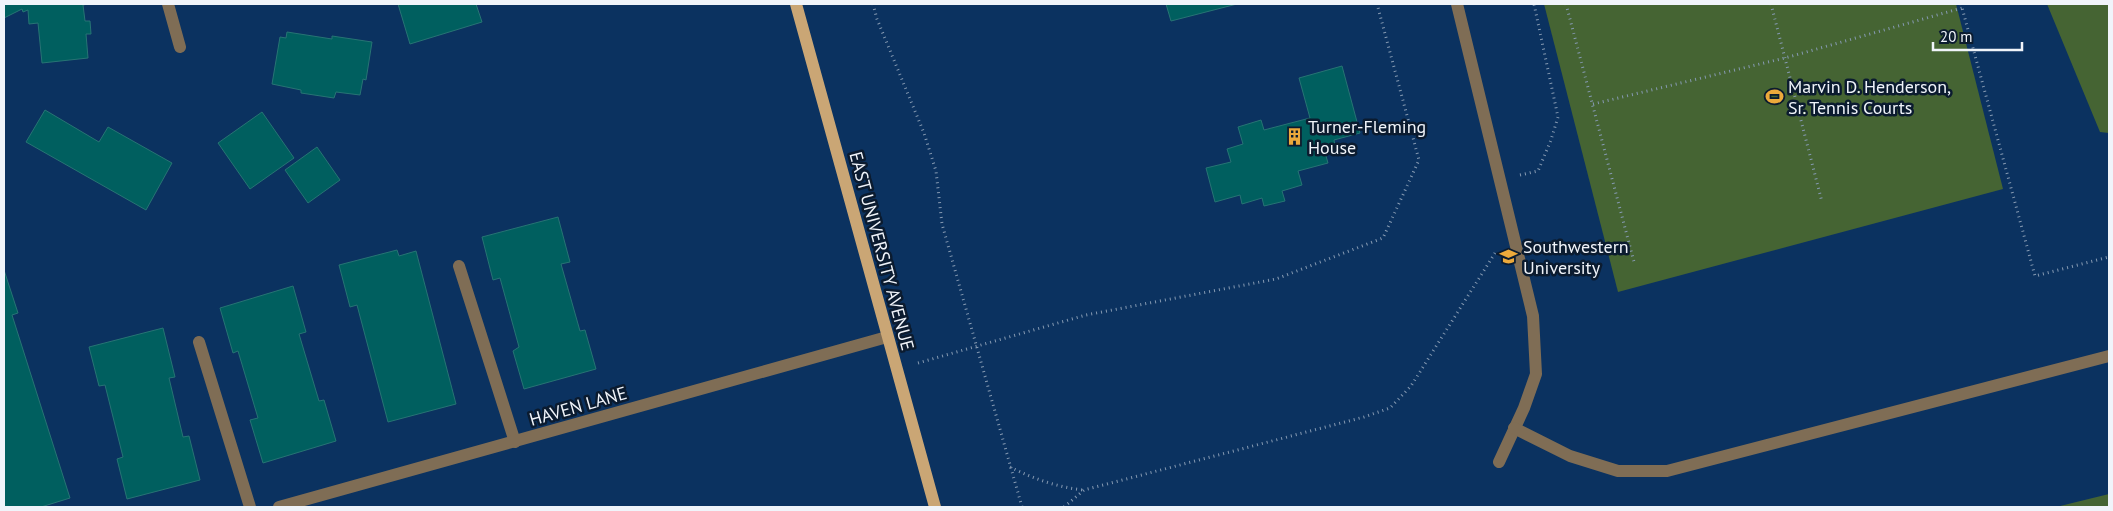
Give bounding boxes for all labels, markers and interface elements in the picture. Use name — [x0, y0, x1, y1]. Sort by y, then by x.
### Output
scale bar — [1933, 20, 2022, 52]
text: 20 m — [1940, 27, 1973, 46]
place label: Marvin D. Henderson, Sr. Tennis Courts — [1788, 75, 1951, 119]
sports icon: Marvin D. Henderson, Sr. Tennis Courts — [1764, 86, 1784, 106]
place label: Turner-Fleming House — [1308, 115, 1426, 159]
building icon: Turner-Fleming House — [1284, 126, 1304, 146]
street label: EAST UNIVERSITY AVENUE — [844, 149, 920, 353]
place label: Southwestern University — [1523, 235, 1629, 279]
school or university icon: Southwestern University — [1499, 246, 1519, 266]
street label: HAVEN LANE — [527, 381, 629, 431]

